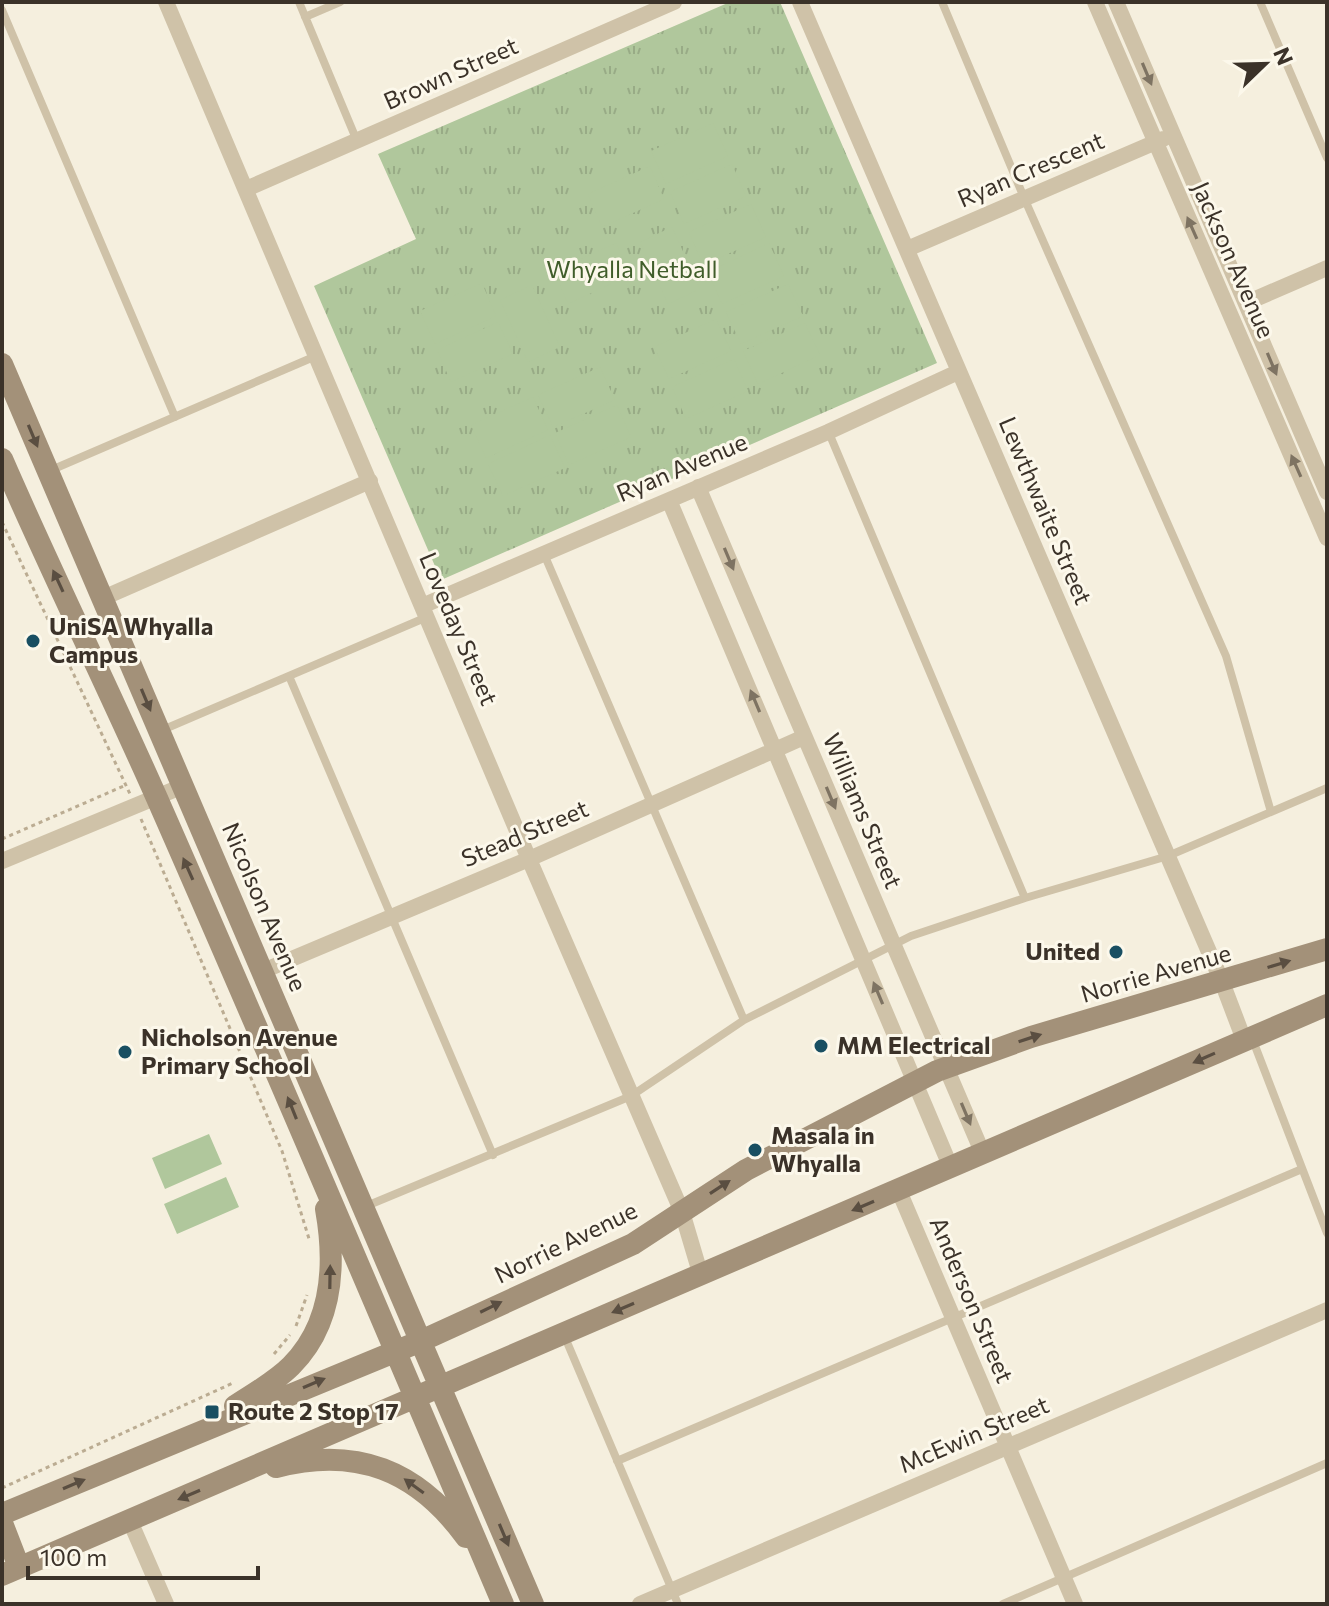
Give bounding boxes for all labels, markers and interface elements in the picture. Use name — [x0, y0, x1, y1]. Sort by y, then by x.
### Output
north arrow — [1225, 24, 1305, 104]
street label: Brown Street — [379, 30, 522, 115]
text: N — [1268, 43, 1300, 69]
one-way arrow — [1141, 62, 1154, 86]
street label: Ryan Crescent — [953, 125, 1108, 212]
street label: Jackson Avenue — [1187, 177, 1282, 342]
one-way arrow — [1186, 216, 1199, 240]
park label: Whyalla Netball — [546, 254, 718, 283]
one-way arrow — [1265, 352, 1278, 376]
street label: Lewthwaite Street — [994, 412, 1099, 609]
one-way arrow — [26, 424, 39, 447]
street label: Ryan Avenue — [612, 426, 751, 507]
one-way arrow — [1289, 454, 1302, 478]
one-way arrow — [722, 547, 735, 571]
street label: Loveday Street — [414, 548, 505, 709]
one-way arrow — [52, 570, 65, 593]
place label: UniSA Whyalla Campus — [49, 611, 213, 668]
marker: UniSA Whyalla Campus — [24, 632, 42, 650]
one-way arrow — [140, 688, 153, 712]
one-way arrow — [749, 690, 762, 713]
street label: Williams Street — [818, 728, 909, 893]
one-way arrow — [824, 786, 837, 810]
street label: Stead Street — [457, 793, 592, 872]
street label: Nicolson Avenue — [217, 818, 314, 995]
one-way arrow — [182, 857, 195, 881]
place label: United — [1025, 936, 1100, 965]
street label: Norrie Avenue — [1077, 937, 1234, 1008]
marker: United — [1107, 943, 1125, 961]
one-way arrow — [1267, 957, 1291, 970]
one-way arrow — [872, 981, 885, 1004]
place label: Nicholson Avenue Primary School — [141, 1022, 338, 1079]
place label: MM Electrical — [837, 1030, 991, 1059]
one-way arrow — [1018, 1032, 1042, 1044]
marker: MM Electrical — [812, 1037, 830, 1055]
marker: Nicholson Avenue Primary School — [116, 1043, 134, 1061]
one-way arrow — [1192, 1052, 1216, 1065]
one-way arrow — [285, 1096, 298, 1120]
one-way arrow — [960, 1102, 973, 1126]
place label: Masala in Whyalla — [771, 1120, 875, 1177]
marker: Masala in Whyalla — [746, 1141, 764, 1159]
one-way arrow — [710, 1179, 731, 1194]
street label: Norrie Avenue — [489, 1195, 641, 1289]
one-way arrow — [851, 1200, 874, 1213]
street label: Anderson Street — [924, 1212, 1020, 1387]
one-way arrow — [324, 1264, 336, 1289]
one-way arrow — [479, 1300, 503, 1314]
one-way arrow — [612, 1302, 635, 1315]
one-way arrow — [302, 1377, 326, 1390]
street label: McEwin Street — [894, 1389, 1053, 1478]
place label: Route 2 Stop 17 — [228, 1396, 399, 1425]
marker: Route 2 Stop 17 — [203, 1403, 221, 1421]
one-way arrow — [62, 1477, 86, 1490]
one-way arrow — [403, 1479, 424, 1495]
one-way arrow — [177, 1488, 201, 1501]
one-way arrow — [497, 1523, 510, 1547]
scale bar — [28, 1530, 258, 1580]
text: 100 m — [40, 1542, 107, 1571]

